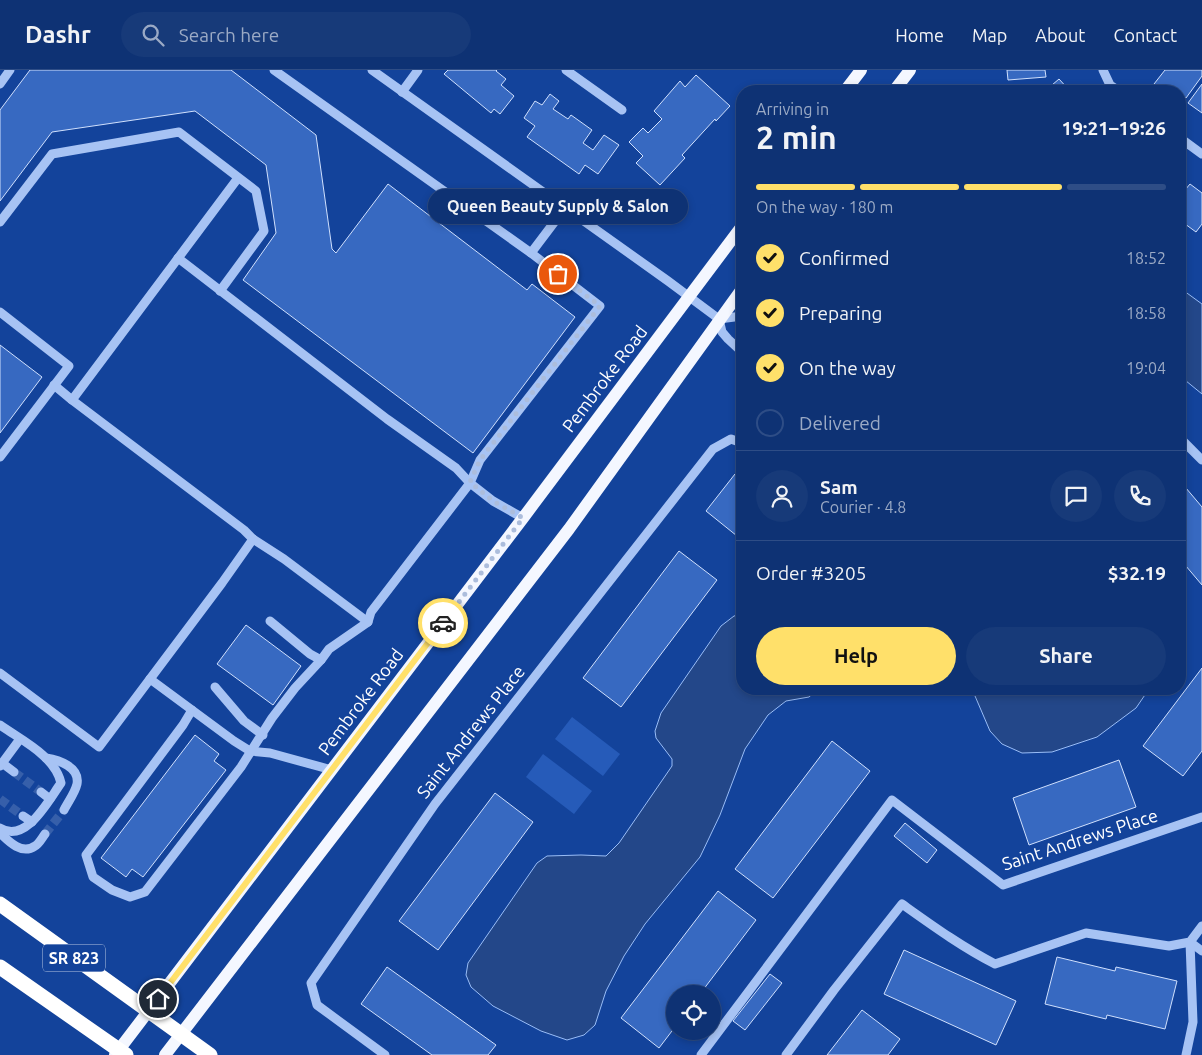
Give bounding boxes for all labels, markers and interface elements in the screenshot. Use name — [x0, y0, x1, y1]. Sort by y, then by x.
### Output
search box — [121, 12, 471, 57]
text: Dashr — [25, 21, 91, 48]
icon: search — [139, 21, 167, 49]
text: Search here — [179, 24, 279, 46]
text: Home — [895, 25, 944, 45]
text: Map — [972, 25, 1007, 45]
text: About — [1035, 25, 1085, 45]
text: Contact — [1113, 25, 1177, 45]
text: Arriving in — [756, 100, 829, 118]
text: 19:21–19:26 — [1061, 117, 1166, 139]
text: 2 min — [756, 119, 837, 155]
callout: Queen Beauty Supply & Salon — [428, 189, 688, 224]
text: Queen Beauty Supply & Salon — [447, 197, 669, 215]
text: On the way · 180 m — [756, 198, 893, 216]
icon: check — [756, 244, 784, 272]
text: Confirmed — [799, 247, 890, 269]
text: 18:52 — [1126, 249, 1166, 267]
pin — [537, 253, 579, 295]
icon: bag — [544, 260, 572, 288]
icon: check — [756, 299, 784, 327]
text: Preparing — [799, 302, 883, 324]
text: 18:58 — [1126, 304, 1166, 322]
street label: Pembroke Road — [558, 321, 651, 436]
icon: check — [756, 354, 784, 382]
text: On the way — [799, 357, 896, 379]
text: 19:04 — [1126, 359, 1166, 377]
text: Delivered — [799, 412, 881, 434]
button: person — [756, 470, 808, 522]
button: chat — [1050, 470, 1102, 522]
button: phone — [1114, 470, 1166, 522]
text: Sam — [820, 476, 858, 498]
text: Courier · 4.8 — [820, 498, 906, 516]
text: Order #3205 — [756, 562, 866, 584]
text: $32.19 — [1108, 562, 1166, 584]
courier — [418, 598, 468, 648]
icon: car — [429, 609, 457, 637]
button: Help — [756, 627, 956, 685]
button: Share — [966, 627, 1166, 685]
street label: Pembroke Road — [314, 644, 407, 759]
street label: Saint Andrews Place — [412, 661, 528, 802]
street label: Saint Andrews Place — [999, 804, 1160, 874]
road number: SR 823 — [43, 944, 105, 971]
pin — [137, 978, 179, 1020]
icon: home — [144, 985, 172, 1013]
map controls — [666, 985, 721, 1040]
button: locate — [666, 985, 721, 1040]

